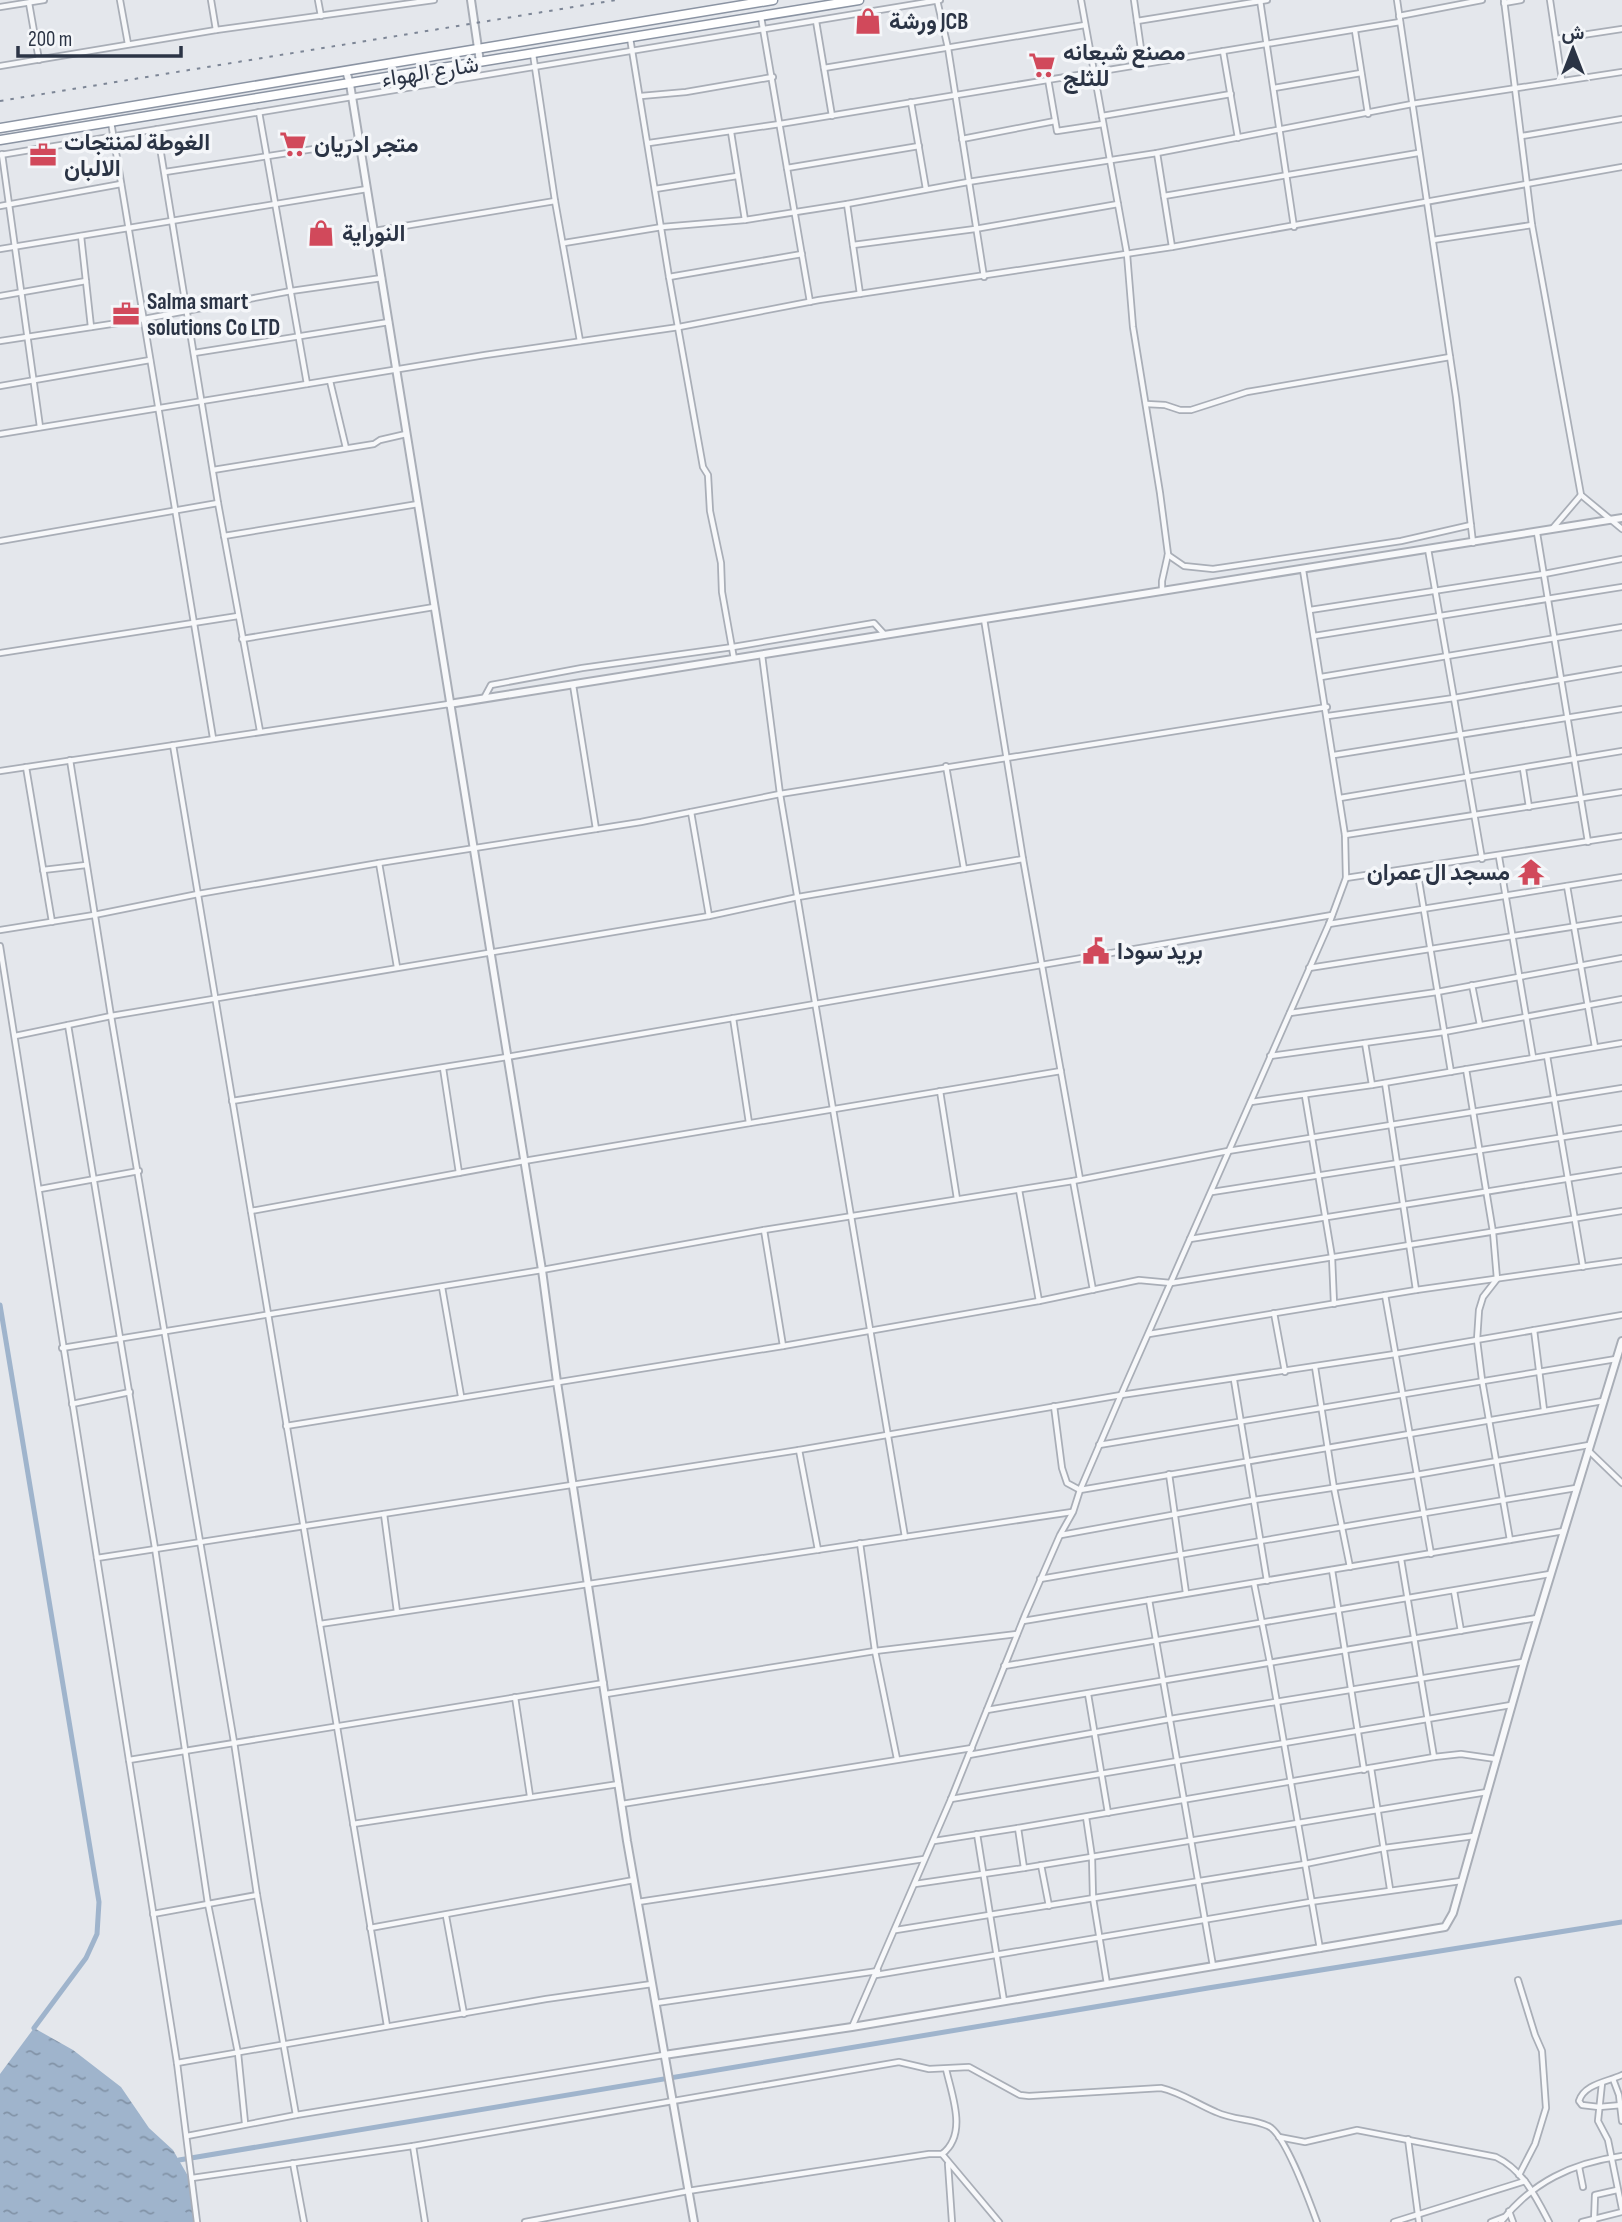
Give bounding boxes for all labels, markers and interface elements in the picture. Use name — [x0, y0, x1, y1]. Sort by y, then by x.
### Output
shop icon: ورشة JCB — [853, 6, 883, 36]
place label: ورشة JCB — [889, 8, 968, 36]
scale bar — [18, 14, 180, 58]
north arrow — [1538, 14, 1608, 84]
text: ش — [1562, 22, 1585, 45]
text: 200 m — [28, 27, 72, 52]
place label: مصنع شبعانه للثلج — [1063, 39, 1186, 94]
street label: شارع الهواء — [379, 50, 481, 94]
supermarket icon: مصنع شبعانه للثلج — [1027, 50, 1057, 80]
place label: الغوطة لمنتجات الالبان — [64, 129, 210, 183]
supermarket icon: متجر ادريان — [278, 129, 308, 159]
place label: متجر ادريان — [314, 131, 419, 159]
office icon: الغوطة لمنتجات الالبان — [28, 140, 58, 170]
shop icon: النوراية — [306, 218, 336, 248]
place label: النوراية — [342, 220, 405, 248]
place label: Salma smart solutions Co LTD — [147, 288, 280, 342]
office icon: Salma smart solutions Co LTD — [111, 299, 141, 329]
temple icon: مسجد ال عمران — [1516, 857, 1546, 887]
place label: مسجد ال عمران — [1367, 859, 1510, 887]
public building icon: بريد سودا — [1081, 936, 1111, 966]
place label: بريد سودا — [1117, 938, 1203, 966]

